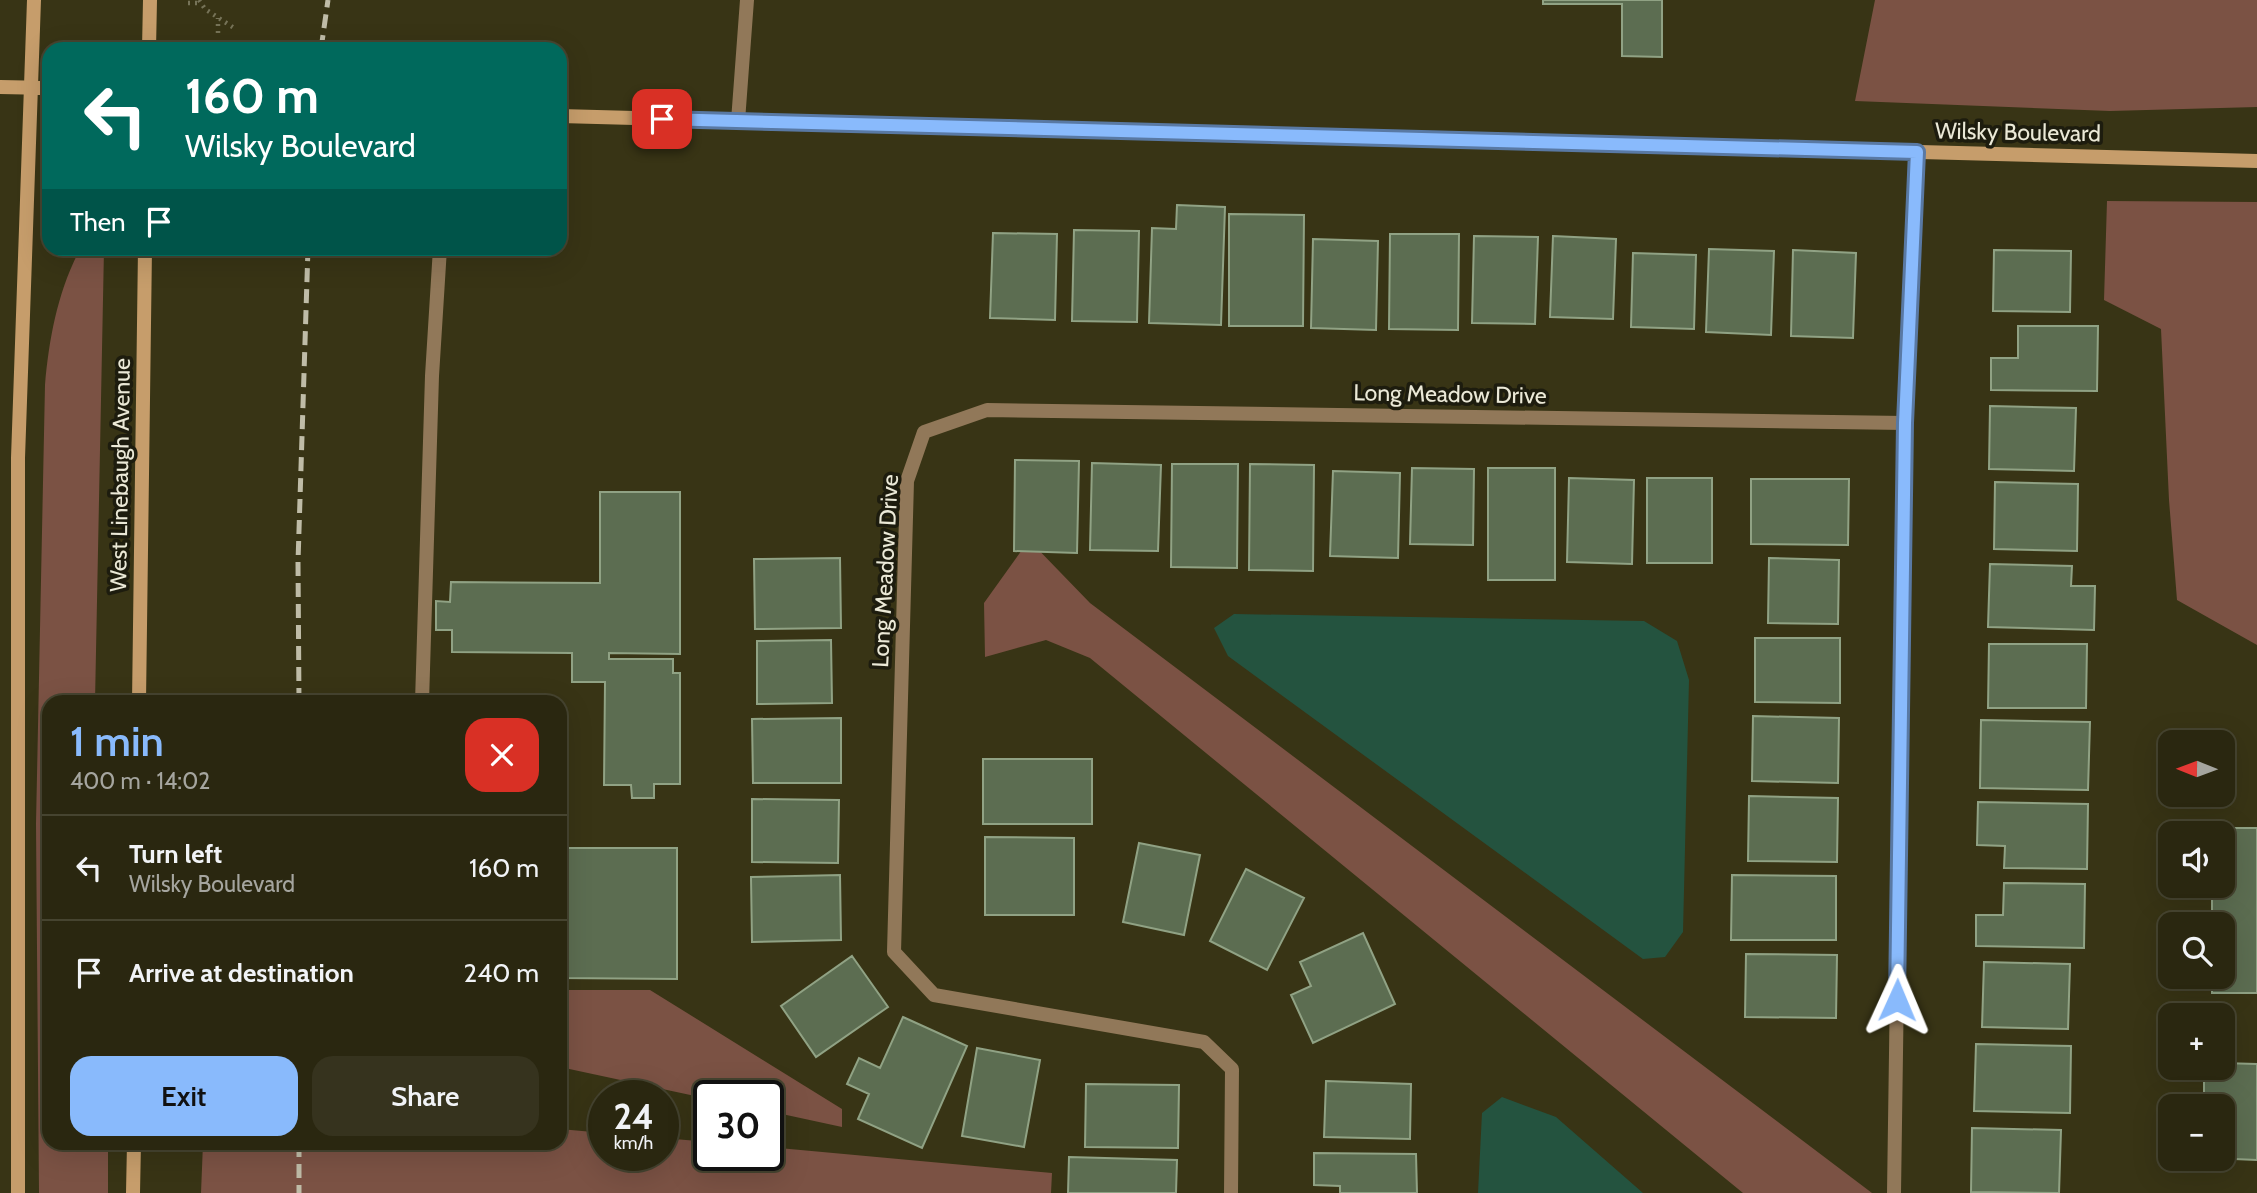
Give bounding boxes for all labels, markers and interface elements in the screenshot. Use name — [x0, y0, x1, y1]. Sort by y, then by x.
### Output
text: 160 m — [185, 66, 319, 125]
icon: left — [70, 70, 161, 161]
pin — [632, 89, 692, 149]
icon: arrive — [643, 100, 681, 138]
street label: Wilsky Boulevard — [1935, 117, 2101, 147]
text: Wilsky Boulevard — [185, 126, 416, 165]
icon: arrive — [140, 203, 178, 241]
text: Then — [70, 206, 126, 238]
street label: West Linebaugh Avenue — [104, 358, 136, 592]
street label: Long Meadow Drive — [1353, 378, 1547, 410]
street label: Long Meadow Drive — [866, 473, 904, 668]
text: 1 min — [70, 715, 164, 767]
button: close — [465, 718, 539, 792]
north arrow — [2158, 730, 2235, 807]
map controls — [2158, 730, 2235, 1171]
text: 400 m · 14:02 — [70, 767, 210, 795]
button: sound — [2158, 821, 2235, 898]
text: Turn left — [129, 838, 222, 870]
icon: left — [70, 849, 108, 887]
text: 160 m — [469, 852, 539, 884]
text: Wilsky Boulevard — [129, 870, 295, 898]
button: search — [2158, 912, 2235, 989]
icon: arrive — [70, 954, 108, 992]
text: Arrive at destination — [129, 957, 354, 989]
text: 240 m — [464, 957, 539, 989]
position arrow — [1860, 963, 1934, 1037]
button: + — [2158, 1003, 2235, 1080]
button: Exit — [70, 1056, 298, 1136]
button: Share — [312, 1056, 539, 1136]
speed limit sign: 30 — [693, 1080, 784, 1171]
button: − — [2158, 1094, 2235, 1171]
text: 24 — [613, 1095, 654, 1138]
text: km/h — [614, 1132, 653, 1154]

